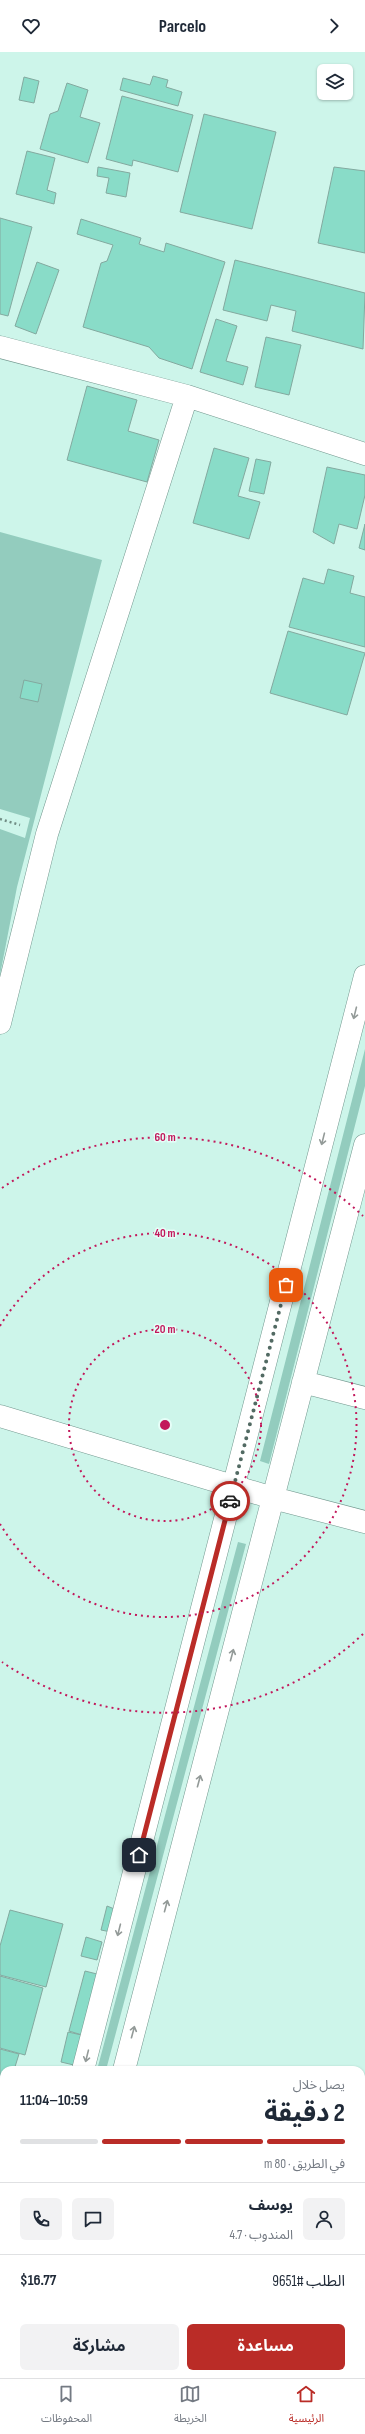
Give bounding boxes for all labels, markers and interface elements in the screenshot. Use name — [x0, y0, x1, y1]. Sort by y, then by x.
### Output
icon: heart — [20, 15, 42, 37]
icon: forward — [323, 15, 345, 37]
text: Parcelo — [159, 16, 206, 37]
map controls — [317, 64, 353, 100]
button: layers — [317, 64, 353, 100]
one-way arrow — [351, 1007, 359, 1020]
text: 60 m — [154, 1130, 176, 1145]
one-way arrow — [319, 1133, 326, 1146]
text: 40 m — [154, 1226, 176, 1241]
pin — [269, 1268, 303, 1302]
icon: bag — [275, 1274, 297, 1296]
text: 20 m — [155, 1322, 175, 1337]
centre of rings — [158, 1418, 172, 1432]
courier — [210, 1481, 250, 1521]
icon: car — [219, 1490, 241, 1512]
one-way arrow — [229, 1649, 236, 1662]
one-way arrow — [196, 1774, 203, 1787]
pin — [122, 1838, 156, 1872]
icon: home — [128, 1844, 150, 1866]
one-way arrow — [163, 1900, 171, 1913]
one-way arrow — [115, 1923, 122, 1936]
one-way arrow — [130, 2026, 138, 2039]
one-way arrow — [82, 2049, 90, 2062]
text: يصل خلال — [293, 2077, 345, 2093]
text: 10:59–11:04 — [20, 2091, 88, 2110]
text: 2 دقيقة — [264, 2098, 345, 2129]
text: في الطريق · 80 m — [264, 2156, 345, 2172]
text: يوسف — [249, 2196, 293, 2215]
button: phone — [20, 2198, 62, 2240]
button: chat — [72, 2198, 114, 2240]
button: person — [303, 2198, 345, 2240]
text: المندوب · 4.7 — [229, 2227, 293, 2243]
text: $16.77 — [20, 2271, 56, 2290]
text: الطلب #9651 — [272, 2272, 345, 2291]
button: مشاركة — [20, 2324, 179, 2370]
button: مساعدة — [187, 2324, 345, 2370]
tab: المحفوظات — [41, 2383, 92, 2430]
tab: الخريطة — [174, 2383, 207, 2430]
tab: الرئيسية — [289, 2383, 324, 2430]

